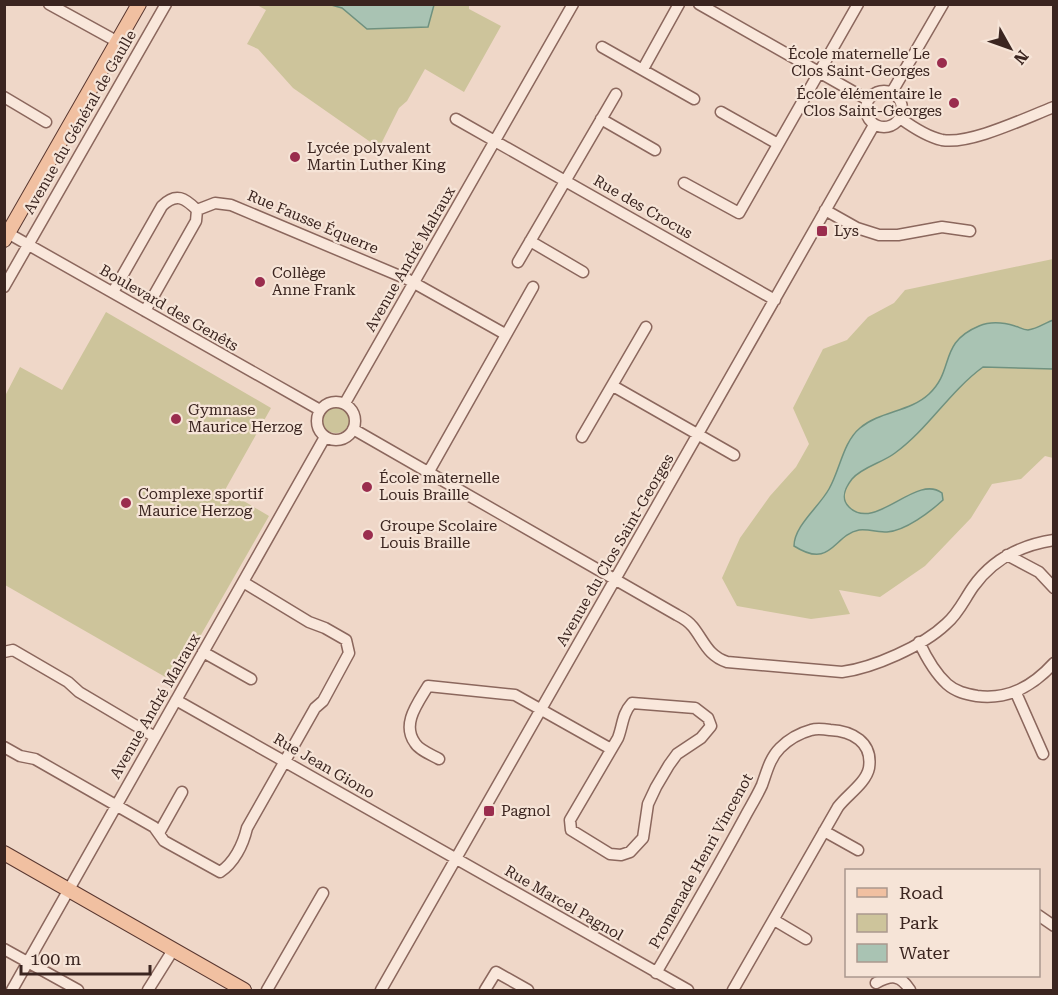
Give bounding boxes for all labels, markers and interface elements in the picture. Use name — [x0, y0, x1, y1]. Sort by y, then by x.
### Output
north arrow — [980, 18, 1040, 78]
street label: Avenue du Général de Gaulle — [20, 27, 140, 217]
place label: École maternelle Le Clos Saint-Georges — [788, 45, 930, 80]
text: N — [1010, 46, 1032, 68]
marker: École maternelle Le Clos Saint-Georges — [935, 56, 949, 70]
place label: École élémentaire le Clos Saint-Georges — [796, 85, 942, 120]
marker: École élémentaire le Clos Saint-Georges — [947, 96, 961, 110]
place label: Lycée polyvalent Martin Luther King — [307, 139, 446, 174]
marker: Lycée polyvalent Martin Luther King — [288, 150, 302, 164]
street label: Rue des Crocus — [590, 171, 696, 243]
street label: Avenue André Malraux — [361, 183, 459, 335]
street label: Rue Fausse Équerre — [245, 186, 381, 258]
place label: Lys — [834, 222, 859, 240]
marker: Lys — [815, 224, 829, 238]
street label: Boulevard des Genêts — [97, 261, 241, 355]
place label: Collège Anne Frank — [272, 264, 356, 299]
marker: Collège Anne Frank — [253, 275, 267, 289]
place label: Gymnase Maurice Herzog — [188, 401, 303, 436]
marker: Gymnase Maurice Herzog — [169, 412, 183, 426]
street label: Avenue du Clos Saint-Georges — [552, 451, 678, 649]
place label: École maternelle Louis Braille — [379, 469, 500, 504]
marker: École maternelle Louis Braille — [360, 480, 374, 494]
place label: Complexe sportif Maurice Herzog — [138, 485, 265, 520]
marker: Complexe sportif Maurice Herzog — [119, 496, 133, 510]
place label: Groupe Scolaire Louis Braille — [380, 517, 497, 552]
marker: Groupe Scolaire Louis Braille — [361, 528, 375, 542]
street label: Avenue André Malraux — [106, 630, 204, 782]
street label: Rue Jean Giono — [270, 730, 378, 802]
street label: Promenade Henri Vincenot — [645, 770, 757, 952]
place label: Pagnol — [501, 802, 551, 820]
marker: Pagnol — [482, 804, 496, 818]
street label: Rue Marcel Pagnol — [501, 862, 627, 945]
legend — [845, 869, 1040, 977]
text: Road — [899, 882, 944, 903]
text: Park — [899, 912, 939, 933]
scale bar — [21, 938, 150, 976]
text: Water — [899, 942, 950, 963]
text: 100 m — [30, 948, 81, 969]

